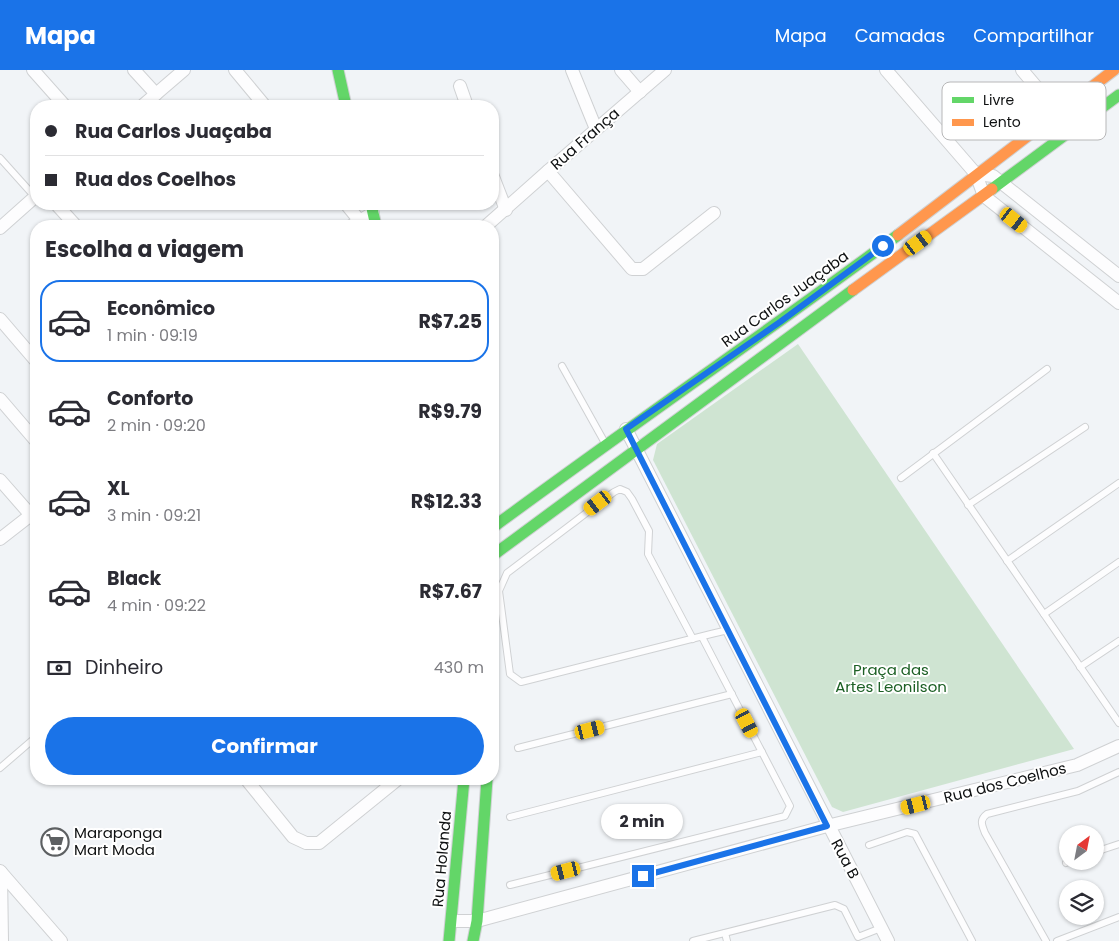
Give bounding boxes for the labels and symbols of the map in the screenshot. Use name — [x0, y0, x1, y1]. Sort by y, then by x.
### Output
legend — [942, 82, 1106, 140]
text: Livre — [983, 90, 1015, 110]
street label: Rua França — [546, 103, 624, 174]
text: Lento — [983, 112, 1021, 132]
car — [997, 205, 1030, 235]
car — [901, 228, 934, 258]
route start — [872, 235, 894, 257]
street label: Rua Carlos Juaçaba — [717, 245, 853, 352]
car — [581, 488, 614, 518]
park label: Praça das Artes Leonilson — [835, 659, 947, 697]
car — [733, 706, 760, 740]
car — [573, 719, 606, 741]
street label: Rua dos Coelhos — [941, 757, 1069, 808]
car — [899, 794, 932, 816]
callout: 2 min — [602, 804, 684, 838]
street label: Rua Holanda — [427, 810, 456, 908]
place label: Maraponga Mart Moda — [74, 822, 162, 860]
north arrow — [1059, 825, 1104, 870]
supermarket icon: Maraponga Mart Moda — [40, 827, 70, 857]
street label: Rua B — [826, 835, 865, 882]
car — [549, 860, 582, 882]
route end — [632, 865, 654, 887]

